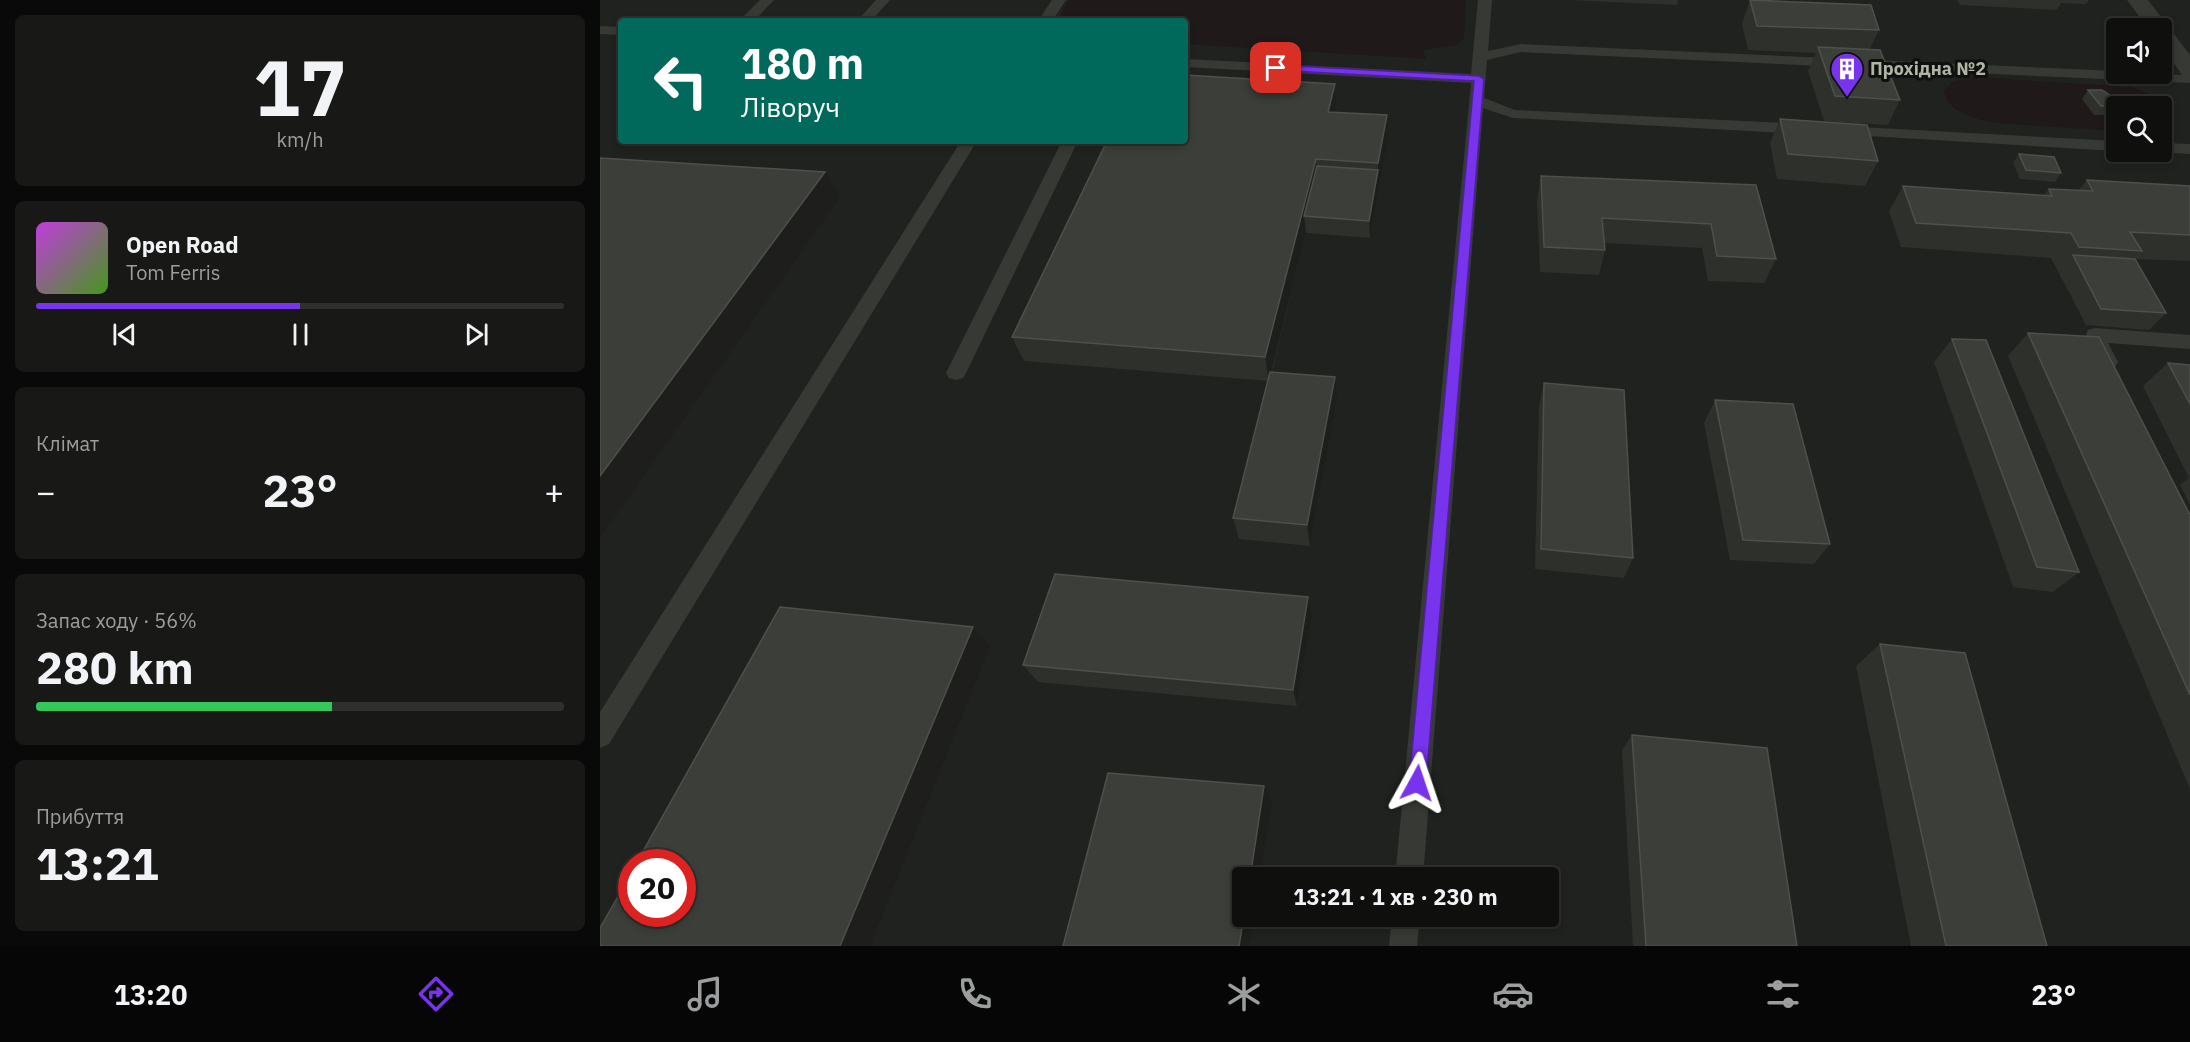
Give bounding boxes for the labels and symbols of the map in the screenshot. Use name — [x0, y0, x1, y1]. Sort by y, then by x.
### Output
pin — [1250, 42, 1301, 93]
building icon: Прохідна №2 — [1829, 51, 1865, 98]
place label: Прохідна №2 — [1870, 57, 1986, 80]
position arrow — [1385, 751, 1449, 815]
speed limit sign: 20 — [618, 849, 696, 927]

